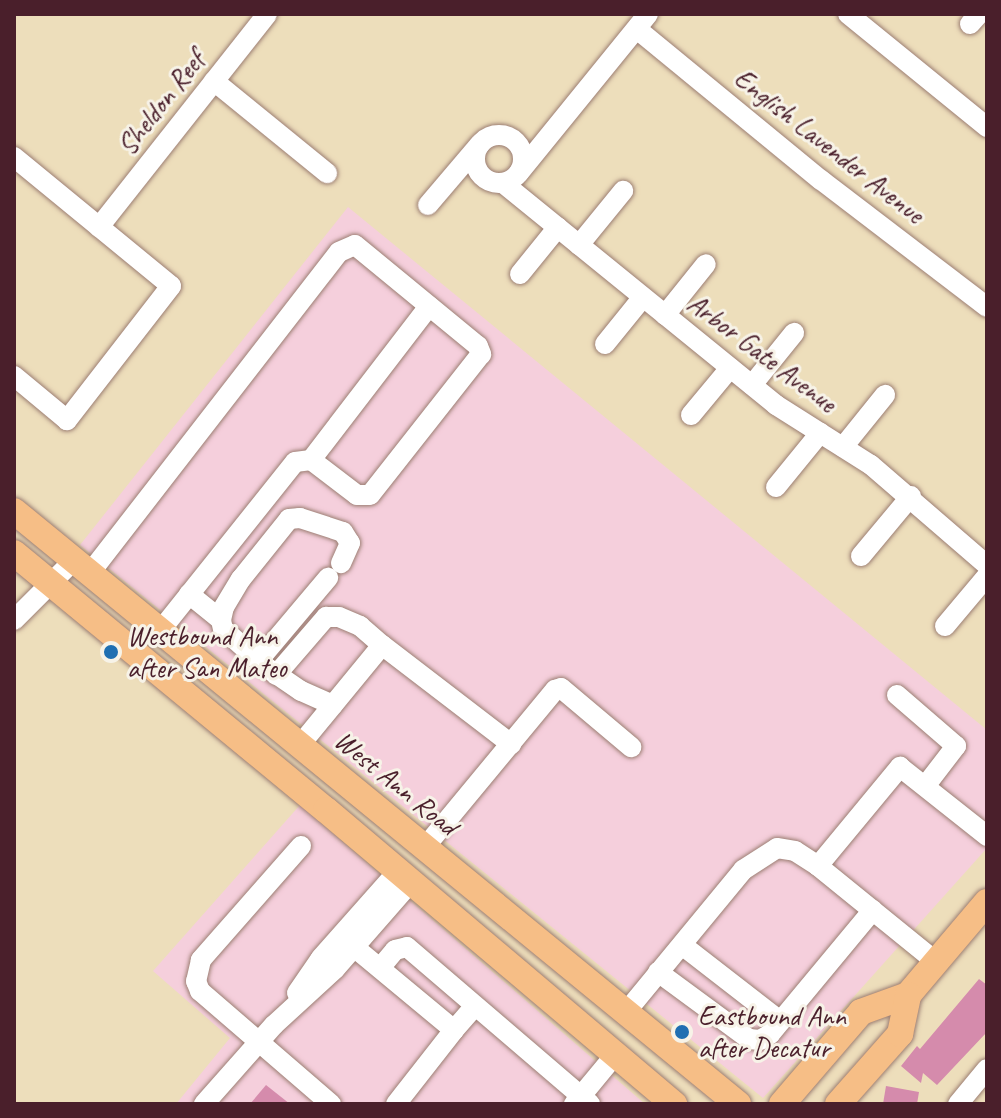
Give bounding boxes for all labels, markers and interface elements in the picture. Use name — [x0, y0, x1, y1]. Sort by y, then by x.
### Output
street label: Sheldon Reef — [110, 44, 212, 162]
street label: English Lavender Avenue — [727, 61, 931, 231]
street label: Arbor Gate Avenue — [681, 286, 843, 420]
place label: Westbound Ann after San Mateo — [127, 619, 287, 685]
marker: Westbound Ann after San Mateo — [102, 643, 120, 661]
street label: West Ann Road — [328, 723, 464, 843]
place label: Eastbound Ann after Decatur — [698, 999, 846, 1065]
marker: Eastbound Ann after Decatur — [673, 1023, 691, 1041]

